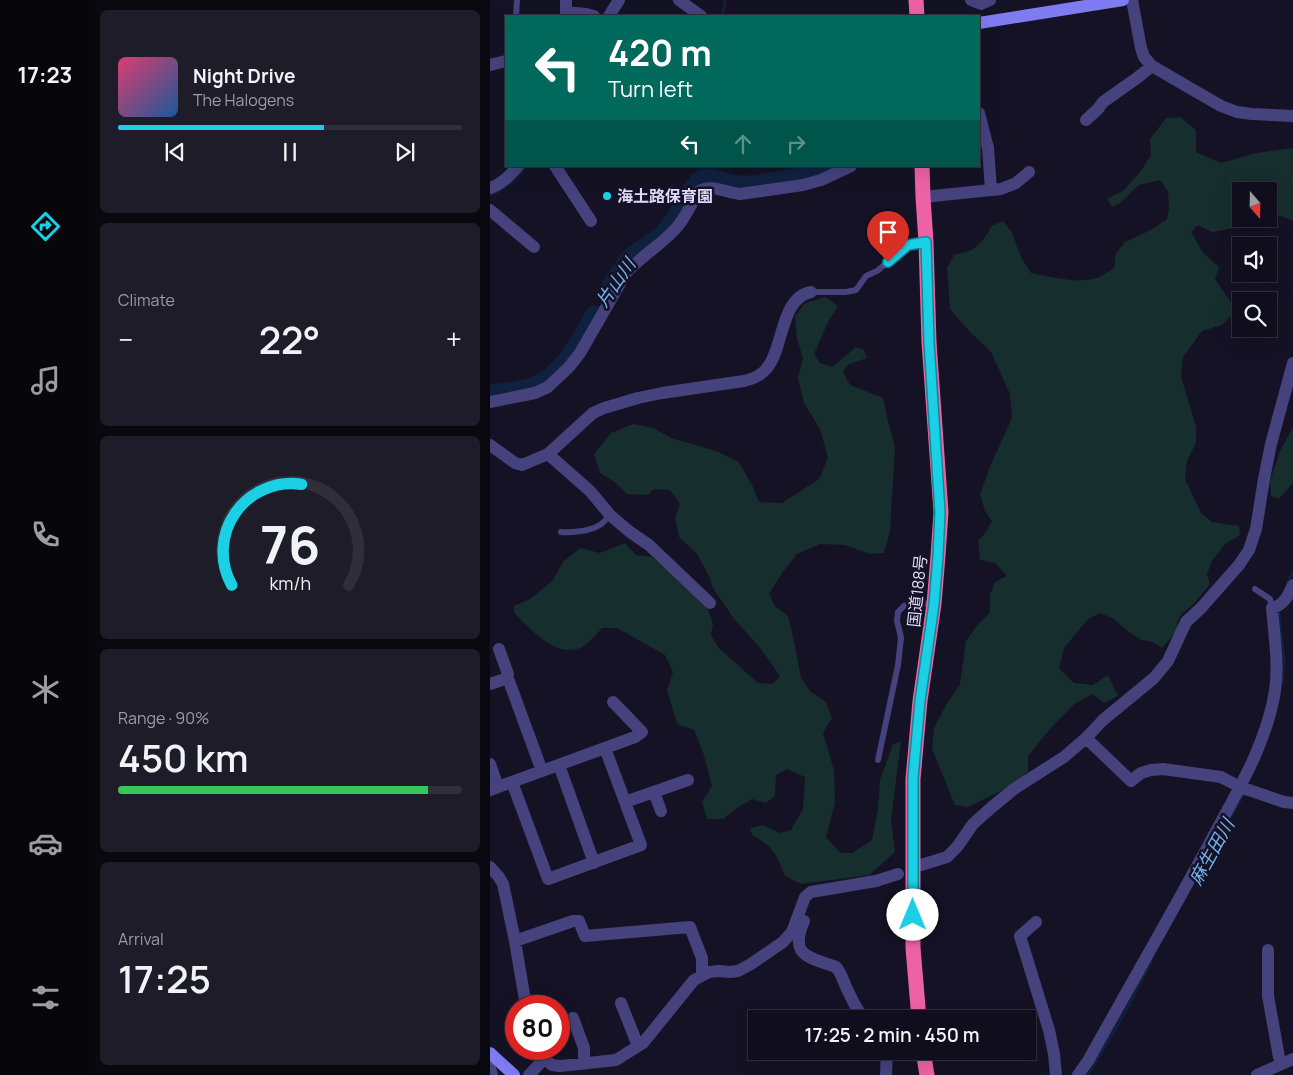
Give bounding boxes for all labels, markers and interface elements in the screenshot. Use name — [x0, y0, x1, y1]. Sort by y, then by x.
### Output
text: 420 m — [608, 29, 712, 77]
icon: left — [525, 35, 590, 100]
text: 17:23 — [18, 60, 72, 90]
text: Night Drive — [193, 63, 295, 89]
text: Turn left — [608, 74, 693, 104]
text: The Halogens — [193, 89, 294, 111]
icon: left — [676, 130, 704, 158]
icon: ahead — [729, 130, 757, 158]
icon: right — [782, 130, 810, 158]
icon: previous — [161, 138, 189, 166]
icon: pause — [276, 138, 304, 166]
icon: next — [391, 138, 419, 166]
north arrow — [1232, 182, 1278, 228]
map controls — [1232, 182, 1277, 337]
place label: 海土路保育園 — [617, 185, 713, 207]
marker: 海土路保育園 — [601, 190, 613, 202]
icon: directions — [28, 209, 63, 244]
pin — [867, 211, 909, 262]
icon: arrive — [874, 218, 902, 246]
button: sound — [1232, 237, 1277, 282]
water label: 片山川 — [590, 252, 642, 311]
text: Climate — [118, 289, 175, 311]
button: search — [1232, 292, 1277, 337]
text: 22° — [259, 313, 320, 365]
text: − — [118, 320, 133, 358]
text: + — [446, 320, 462, 358]
icon: music — [28, 363, 63, 398]
text: 76 — [260, 509, 320, 580]
icon: phone — [28, 517, 63, 552]
street label: 国道188号 — [902, 554, 932, 628]
text: km/h — [269, 571, 311, 595]
icon: climate — [28, 672, 63, 707]
text: Range · 90% — [118, 707, 209, 729]
text: 450 km — [118, 731, 249, 783]
water label: 麻生田川 — [1183, 812, 1240, 889]
icon: car — [28, 826, 63, 861]
position arrow — [886, 888, 938, 940]
text: Arrival — [118, 928, 164, 950]
text: 17:25 — [118, 952, 211, 1004]
icon: filters — [28, 980, 63, 1015]
speed limit sign: 80 — [505, 995, 570, 1060]
text: 17:25 · 2 min · 450 m — [805, 1022, 979, 1048]

